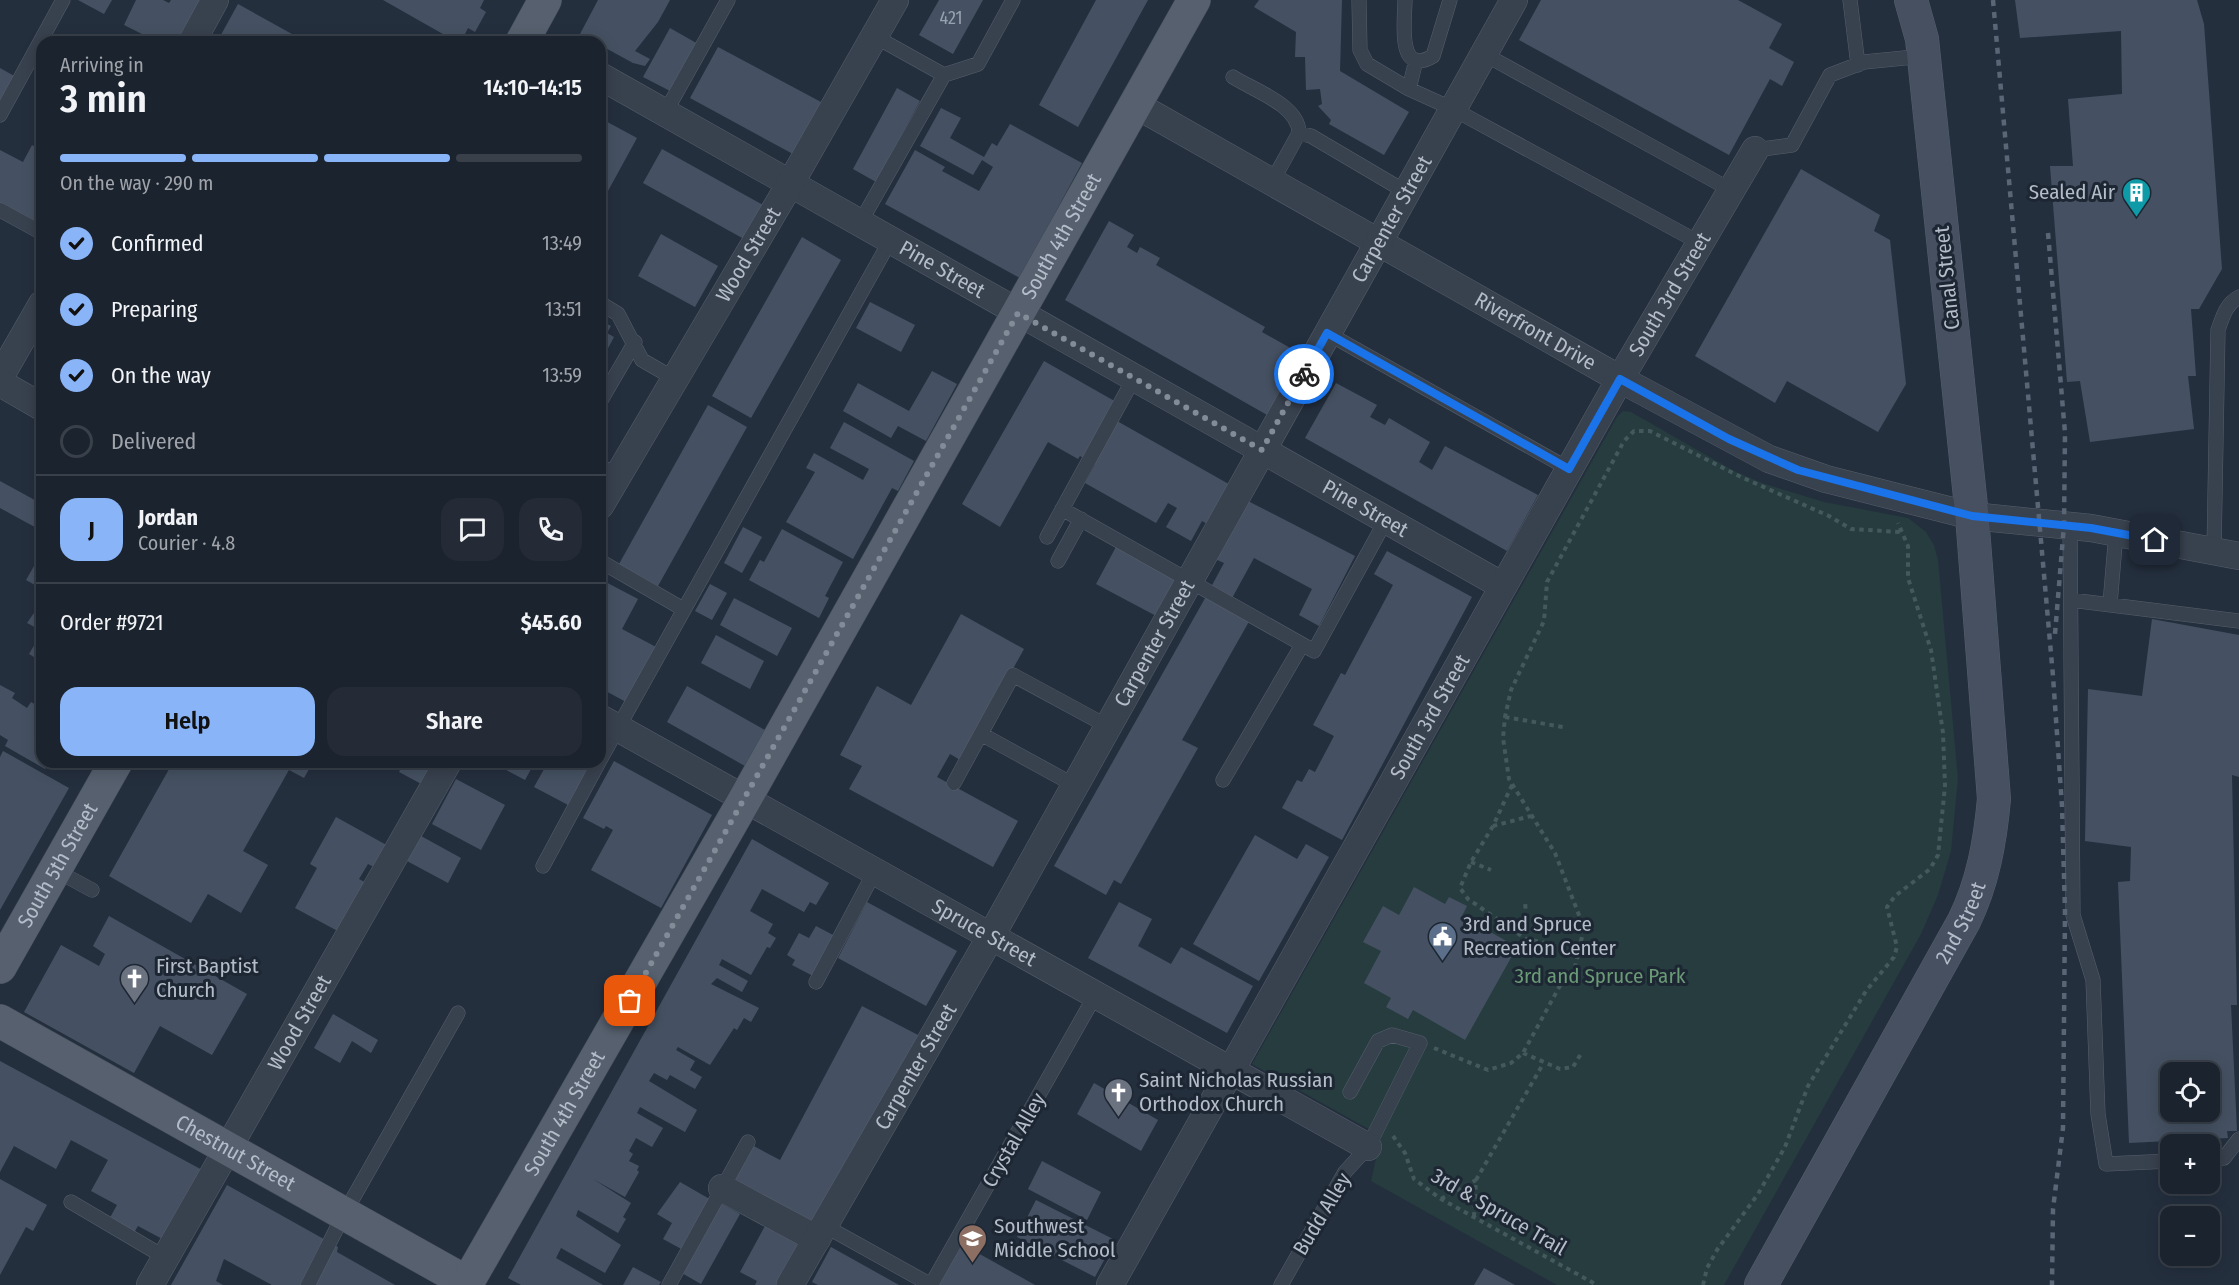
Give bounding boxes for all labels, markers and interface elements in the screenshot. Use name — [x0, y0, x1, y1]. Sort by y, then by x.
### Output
house number: 421 — [939, 7, 963, 29]
text: Arriving in — [60, 53, 144, 77]
text: 14:10–14:15 — [483, 74, 582, 101]
text: 3 min — [60, 76, 147, 122]
street label: Carpenter Street — [1346, 151, 1438, 287]
street label: South 4th Street — [1016, 169, 1107, 304]
text: On the way · 290 m — [60, 171, 213, 195]
building icon: Sealed Air — [2120, 176, 2152, 218]
place label: Sealed Air — [2029, 179, 2116, 205]
street label: Wood Street — [710, 202, 786, 307]
street label: Canal Street — [1929, 225, 1965, 331]
icon: check — [60, 227, 93, 260]
street label: South 3rd Street — [1623, 228, 1717, 361]
text: Confirmed — [111, 230, 204, 257]
text: 13:49 — [542, 231, 582, 255]
street label: Pine Street — [895, 235, 990, 304]
street label: Riverfront Drive — [1470, 286, 1601, 376]
icon: check — [60, 293, 93, 326]
text: Preparing — [111, 296, 197, 323]
text: 13:51 — [545, 297, 582, 321]
courier — [1274, 344, 1334, 404]
icon: bike — [1288, 358, 1321, 391]
icon: check — [60, 359, 93, 392]
text: On the way — [111, 362, 211, 389]
text: 13:59 — [542, 363, 582, 387]
text: Delivered — [111, 428, 196, 455]
street label: Pine Street — [1318, 474, 1413, 543]
button: chat — [441, 498, 504, 561]
button: phone — [519, 498, 582, 561]
text: Jordan — [138, 504, 198, 531]
pin — [2129, 514, 2180, 565]
text: J — [88, 516, 95, 543]
icon: home — [2138, 523, 2171, 556]
text: Courier · 4.8 — [138, 531, 235, 555]
street label: Carpenter Street — [1109, 575, 1200, 711]
text: Order #9721 — [60, 609, 164, 636]
text: $45.60 — [521, 609, 582, 636]
street label: South 3rd Street — [1384, 650, 1475, 784]
button: Help — [60, 687, 315, 756]
button: Share — [327, 687, 582, 756]
street label: South 5th Street — [12, 798, 103, 932]
street label: 2nd Street — [1930, 878, 1991, 968]
street label: Spruce Street — [927, 893, 1041, 972]
place label: 3rd and Spruce Recreation Center — [1463, 911, 1617, 961]
public building icon: 3rd and Spruce Recreation Center — [1426, 920, 1458, 962]
place label: First Baptist Church — [156, 953, 259, 1003]
church icon: First Baptist Church — [119, 962, 151, 1004]
park label: 3rd and Spruce Park — [1514, 963, 1686, 989]
street label: Wood Street — [262, 970, 337, 1075]
pin — [604, 975, 655, 1026]
icon: bag — [613, 984, 646, 1017]
street label: Carpenter Street — [869, 999, 962, 1134]
street label: South 4th Street — [518, 1046, 611, 1180]
map controls — [2160, 1062, 2220, 1266]
button: locate — [2160, 1062, 2220, 1122]
place label: Saint Nicholas Russian Orthodox Church — [1139, 1067, 1333, 1117]
church icon: Saint Nicholas Russian Orthodox Church — [1102, 1076, 1134, 1118]
street label: Crystal Alley — [977, 1088, 1052, 1192]
street label: Chestnut Street — [171, 1109, 300, 1197]
button: + — [2160, 1134, 2220, 1194]
street label: 3rd & Spruce Trail — [1427, 1163, 1572, 1261]
street label: Budd Alley — [1287, 1168, 1357, 1260]
button: − — [2160, 1206, 2220, 1266]
place label: Southwest Middle School — [994, 1213, 1116, 1263]
school or university icon: Southwest Middle School — [957, 1222, 989, 1264]

